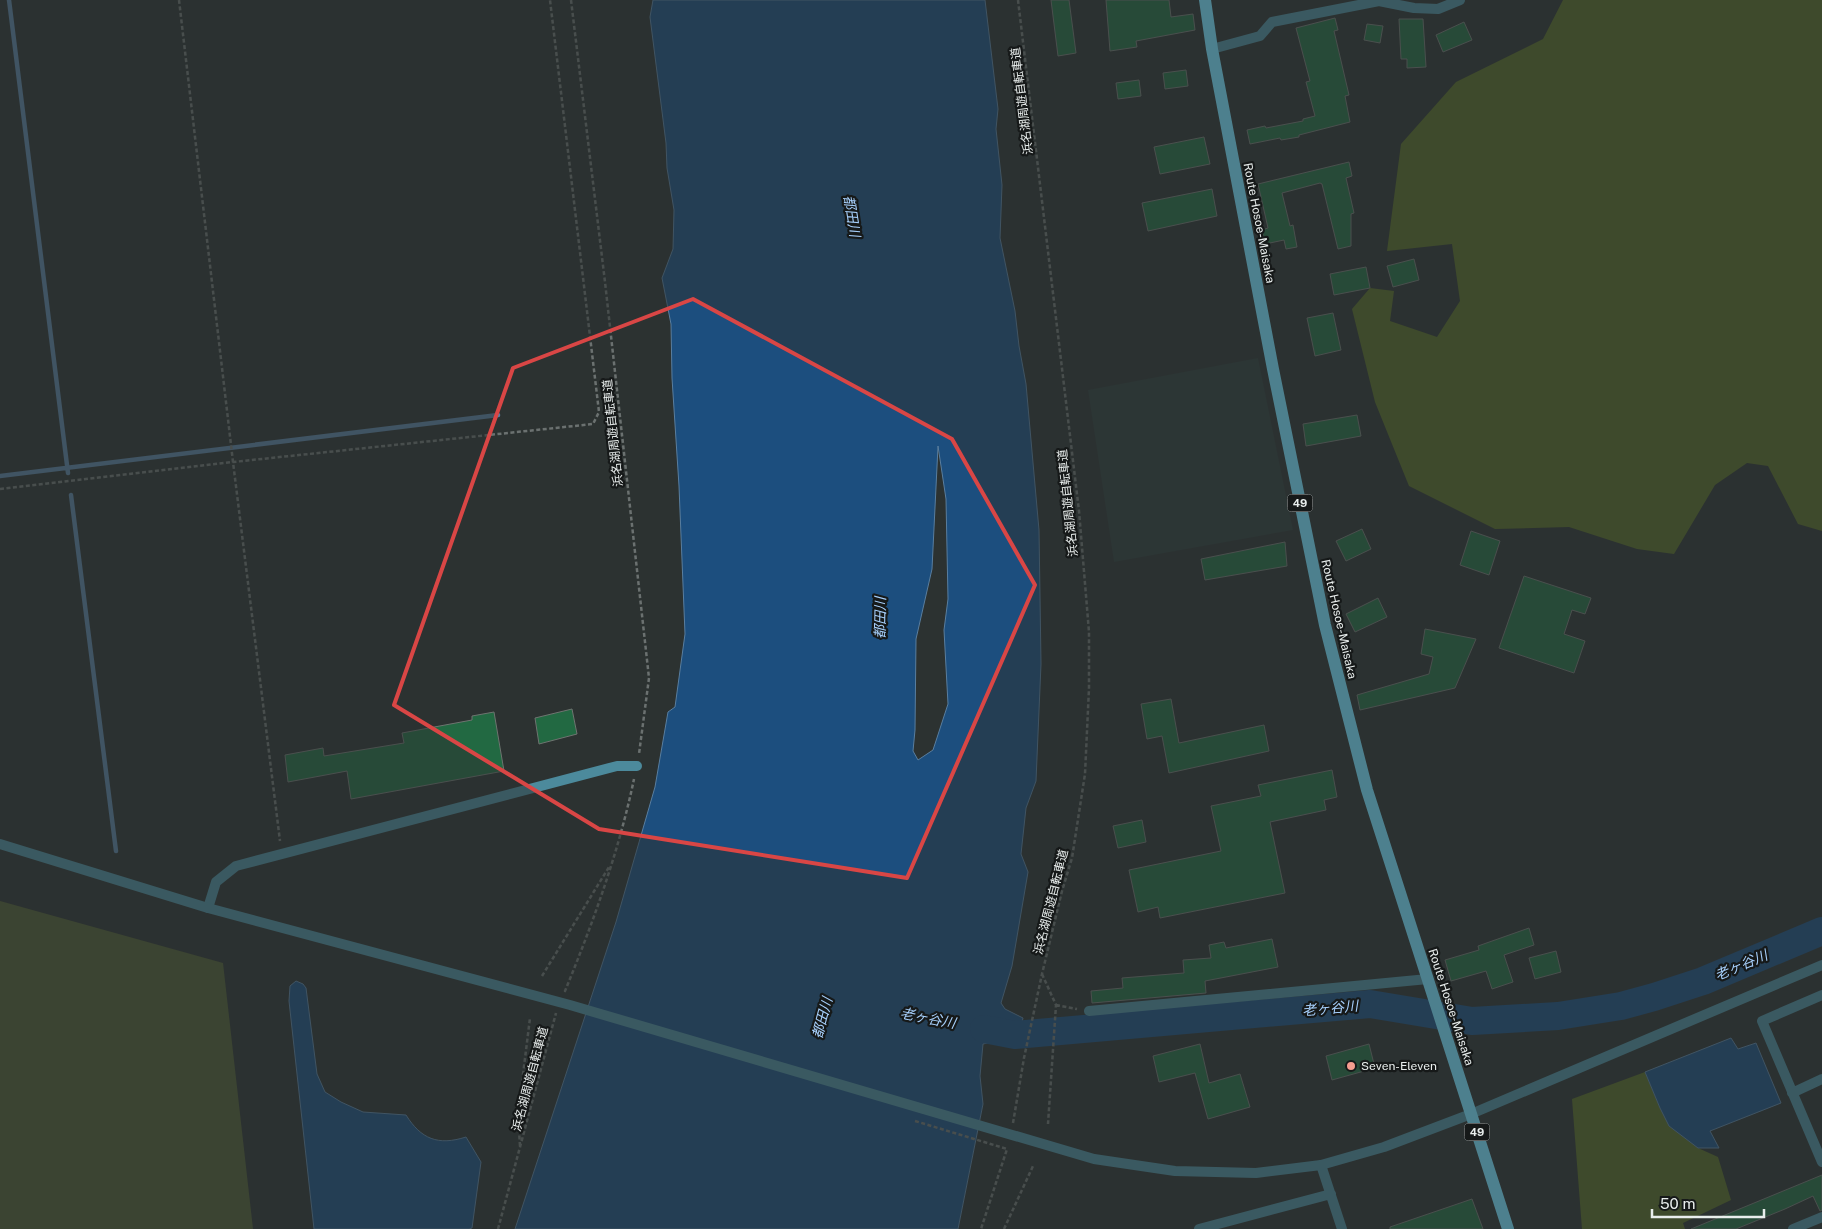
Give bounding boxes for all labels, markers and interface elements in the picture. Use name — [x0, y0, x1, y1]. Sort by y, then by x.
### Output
street label: 浜名湖周遊自転車道 — [1008, 47, 1036, 155]
street label: Route Hosoe-Maisaka — [1240, 162, 1278, 284]
water label: 都田川 — [841, 194, 863, 240]
street label: 浜名湖周遊自転車道 — [600, 379, 626, 487]
street label: 浜名湖周遊自転車道 — [1055, 449, 1081, 557]
road number: 49 — [1288, 494, 1312, 512]
street label: Route Hosoe-Maisaka — [1318, 558, 1360, 680]
water label: 都田川 — [872, 595, 888, 639]
street label: 浜名湖周遊自転車道 — [1031, 848, 1071, 956]
water label: 老ヶ谷川 — [1712, 946, 1772, 983]
street label: Route Hosoe-Maisaka — [1425, 947, 1477, 1067]
water label: 都田川 — [809, 994, 836, 1040]
water label: 老ヶ谷川 — [1301, 997, 1361, 1018]
water label: 老ヶ谷川 — [899, 1005, 959, 1032]
street label: 浜名湖周遊自転車道 — [509, 1025, 551, 1133]
place label: Seven-Eleven — [1361, 1059, 1437, 1073]
marker: Seven-Eleven — [1345, 1060, 1357, 1072]
road number: 49 — [1464, 1124, 1490, 1140]
scale bar — [1652, 1186, 1764, 1218]
text: 50 m — [1660, 1195, 1695, 1212]

